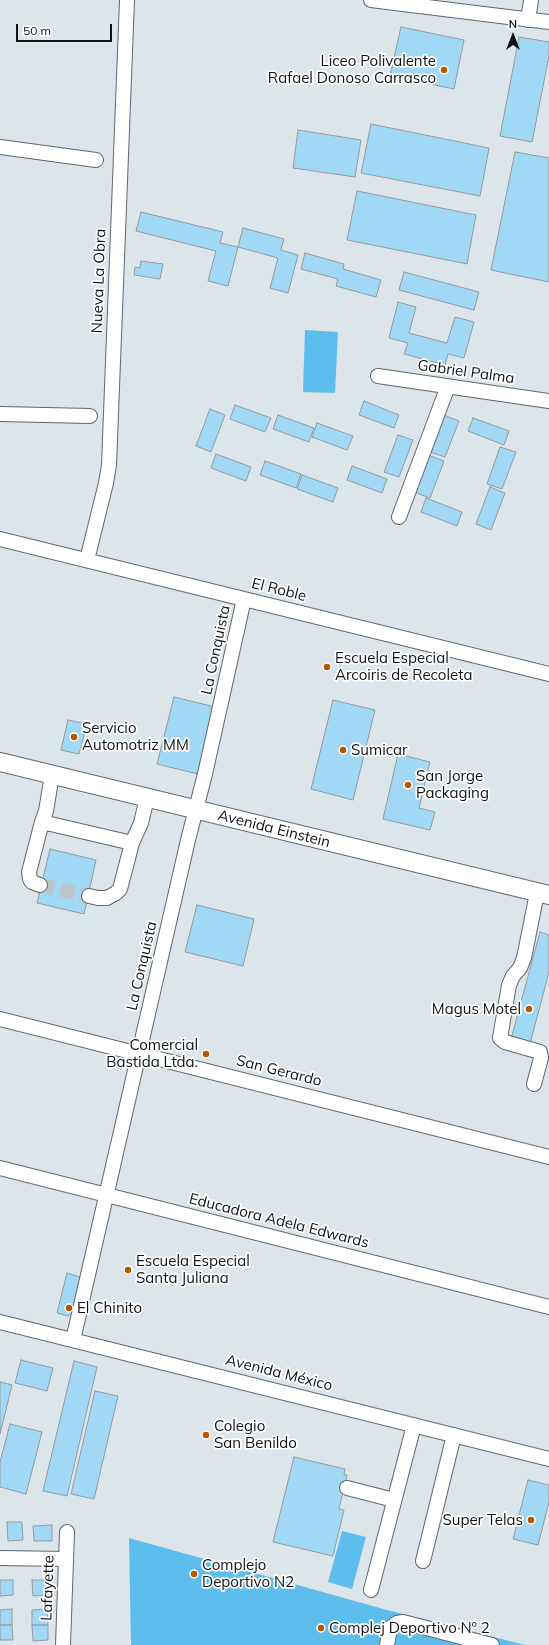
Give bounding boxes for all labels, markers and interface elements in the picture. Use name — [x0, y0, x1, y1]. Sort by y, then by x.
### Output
scale bar — [18, 16, 114, 42]
north arrow — [493, 16, 533, 56]
text: N — [509, 17, 517, 31]
text: 50 m — [23, 23, 51, 38]
place label: Liceo Polivalente Rafael Donoso Carrasco — [268, 52, 436, 87]
marker: Liceo Polivalente Rafael Donoso Carrasco — [439, 65, 449, 75]
street label: Nueva La Obra — [88, 228, 110, 334]
street label: Gabriel Palma — [416, 356, 516, 388]
street label: El Roble — [250, 575, 308, 605]
street label: La Conquista — [198, 604, 234, 696]
place label: Escuela Especial Arcoiris de Recoleta — [335, 649, 472, 684]
marker: Escuela Especial Arcoiris de Recoleta — [322, 662, 332, 672]
place label: Servicio Automotriz MM — [82, 719, 189, 754]
marker: Servicio Automotriz MM — [69, 732, 79, 742]
place label: Sumicar — [351, 741, 408, 759]
marker: Sumicar — [338, 745, 348, 755]
place label: San Jorge Packaging — [416, 767, 489, 802]
marker: San Jorge Packaging — [403, 780, 413, 790]
street label: Avenida Einstein — [216, 806, 332, 852]
street label: La Conquista — [123, 920, 161, 1012]
place label: Magus Motel — [432, 1000, 521, 1018]
marker: Magus Motel — [524, 1004, 534, 1014]
place label: Comercial Bastida Ltda. — [106, 1036, 198, 1071]
marker: Comercial Bastida Ltda. — [201, 1049, 211, 1059]
street label: San Gerardo — [234, 1052, 324, 1090]
street label: Educadora Adela Edwards — [187, 1190, 371, 1252]
place label: Escuela Especial Santa Juliana — [136, 1252, 250, 1287]
marker: Escuela Especial Santa Juliana — [123, 1265, 133, 1275]
place label: El Chinito — [77, 1299, 142, 1317]
marker: El Chinito — [64, 1303, 74, 1313]
street label: Avenida México — [224, 1351, 334, 1395]
place label: Colegio San Benildo — [214, 1417, 297, 1452]
marker: Colegio San Benildo — [201, 1430, 211, 1440]
place label: Super Telas — [442, 1511, 523, 1529]
marker: Super Telas — [526, 1515, 536, 1525]
street label: Lafayette — [38, 1555, 58, 1621]
place label: Complejo Deportivo N2 — [202, 1556, 294, 1591]
marker: Complejo Deportivo N2 — [189, 1569, 199, 1579]
place label: Complej Deportivo Nº 2 — [329, 1619, 490, 1637]
marker: Complej Deportivo Nº 2 — [316, 1623, 326, 1633]

